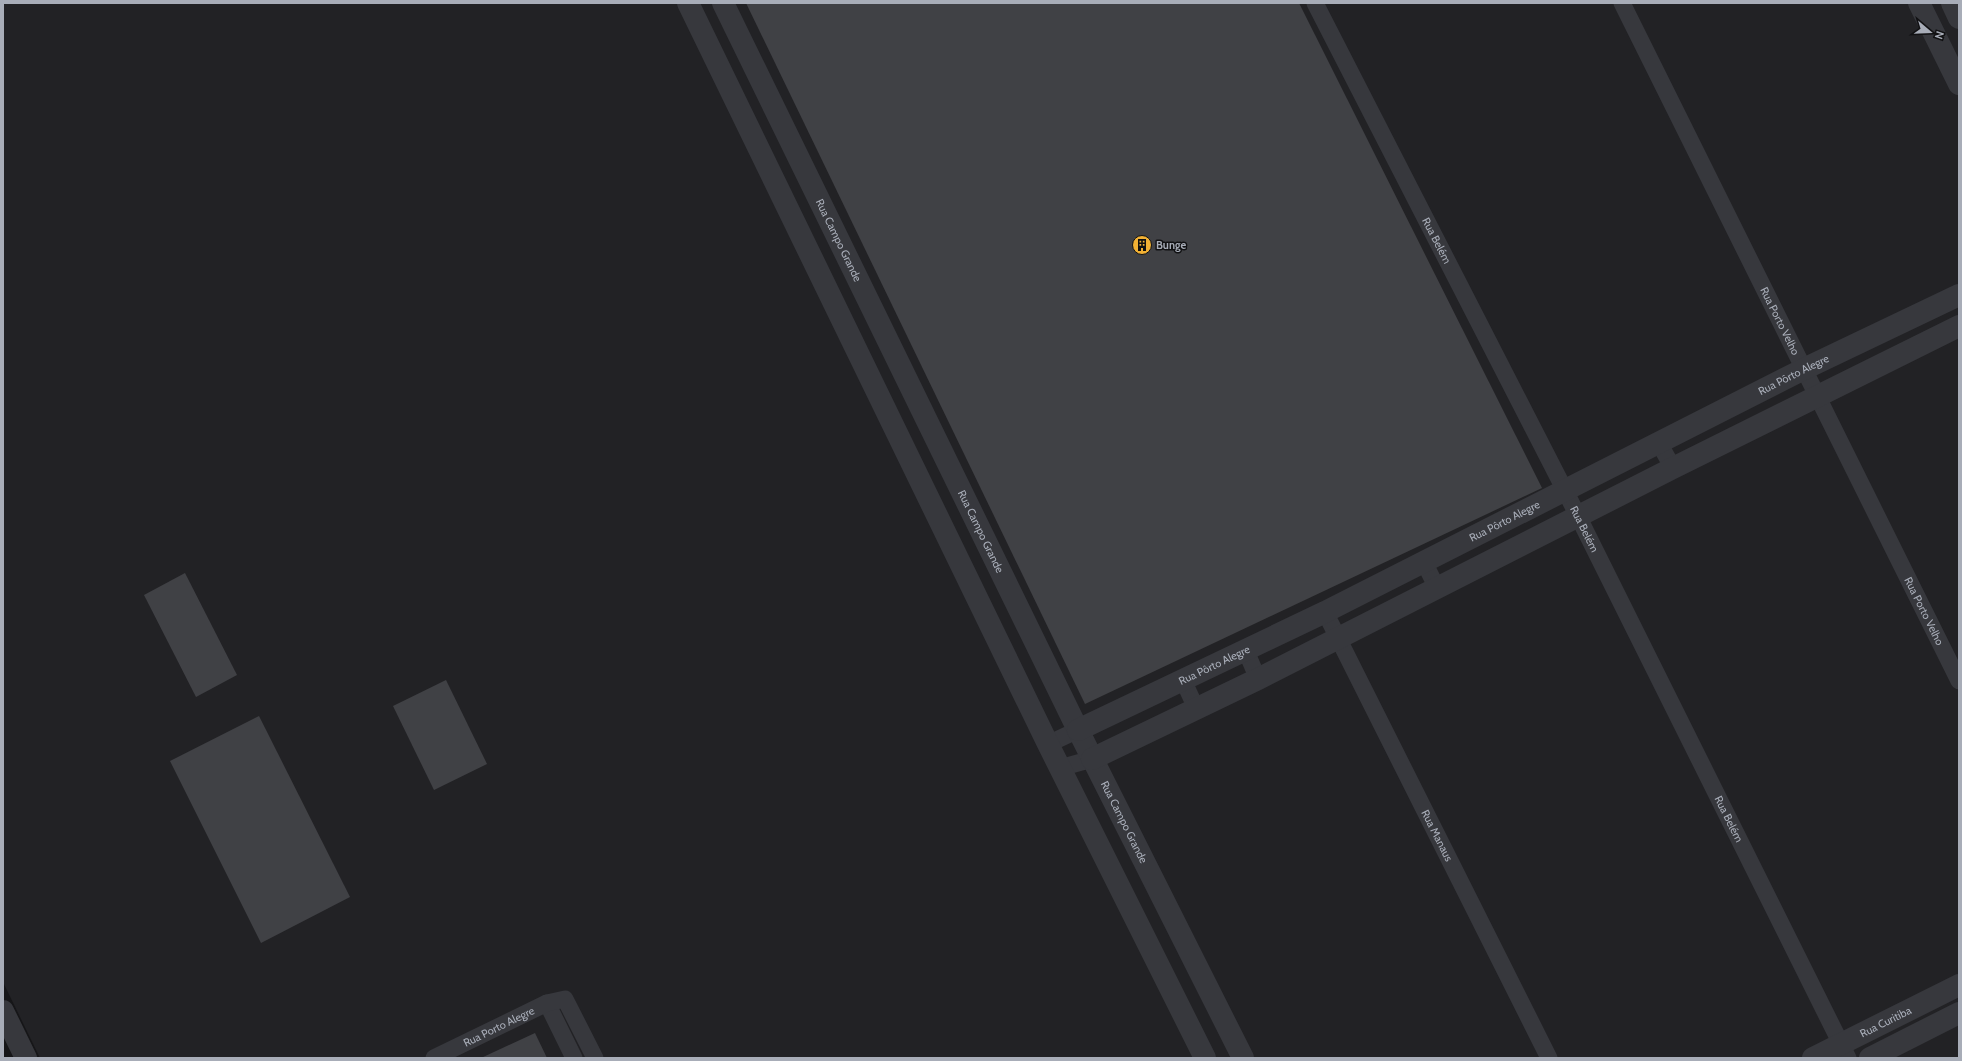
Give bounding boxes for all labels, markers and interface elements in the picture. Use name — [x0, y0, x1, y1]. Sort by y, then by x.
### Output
north arrow — [1910, 12, 1950, 52]
text: N — [1932, 29, 1947, 41]
street label: Rua Campo Grande — [813, 197, 865, 284]
street label: Rua Belém — [1419, 215, 1455, 266]
building icon: Bunge — [1131, 234, 1153, 256]
place label: Bunge — [1156, 238, 1186, 252]
street label: Rua Porto Velho — [1757, 285, 1803, 357]
street label: Rua Pôrto Alegre — [1756, 351, 1832, 398]
street label: Rua Campo Grande — [955, 488, 1007, 575]
street label: Rua Pôrto Alegre — [1467, 497, 1542, 545]
street label: Rua Belém — [1567, 503, 1602, 555]
street label: Rua Porto Velho — [1901, 575, 1947, 647]
street label: Rua Pôrto Alegre — [1176, 642, 1252, 688]
street label: Rua Campo Grande — [1098, 778, 1151, 866]
street label: Rua Belém — [1712, 793, 1747, 845]
street label: Rua Manaus — [1418, 807, 1456, 864]
street label: Rua Porto Alegre — [461, 1003, 537, 1050]
street label: Rua Curitiba — [1857, 1003, 1914, 1040]

